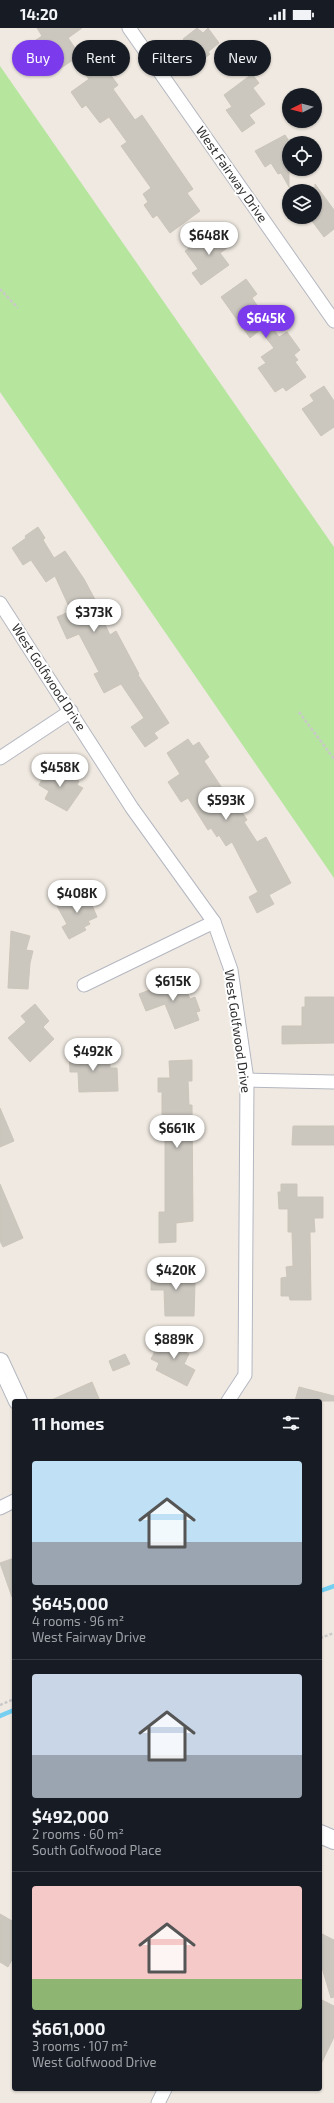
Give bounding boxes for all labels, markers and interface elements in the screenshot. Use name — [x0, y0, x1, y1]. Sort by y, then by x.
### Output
text: 14:20 — [20, 5, 58, 23]
chip: Buy — [12, 40, 64, 76]
chip: Rent — [72, 40, 130, 76]
chip: Filters — [138, 40, 206, 76]
chip: New — [214, 40, 271, 76]
north arrow — [282, 88, 322, 128]
map controls — [282, 88, 322, 224]
street label: West Fairway Drive — [193, 123, 271, 225]
button: locate — [282, 136, 322, 176]
button: layers — [282, 184, 322, 224]
pin: $648K — [181, 222, 237, 256]
text: $648K — [189, 227, 229, 243]
pin: $645K — [238, 305, 294, 339]
text: $645K — [247, 310, 285, 326]
pin: $373K — [66, 599, 122, 633]
text: $373K — [75, 604, 113, 620]
street label: West Golfwood Drive — [8, 620, 90, 734]
pin: $458K — [32, 754, 88, 788]
text: $458K — [40, 759, 80, 775]
pin: $593K — [198, 787, 254, 821]
text: $593K — [207, 792, 245, 808]
pin: $408K — [49, 880, 105, 914]
text: $408K — [57, 885, 97, 901]
pin: $615K — [145, 968, 201, 1002]
street label: West Golfwood Drive — [221, 968, 255, 1094]
text: $615K — [155, 973, 191, 989]
pin: $492K — [65, 1038, 121, 1072]
text: $492K — [73, 1043, 113, 1059]
pin: $661K — [149, 1115, 205, 1149]
text: $661K — [159, 1120, 195, 1136]
pin: $420K — [148, 1257, 204, 1291]
text: $420K — [156, 1262, 196, 1278]
pin: $889K — [146, 1326, 202, 1360]
text: $889K — [154, 1331, 194, 1347]
icon: filters — [280, 1412, 302, 1434]
text: 11 homes — [32, 1413, 104, 1433]
icon: home — [131, 1487, 203, 1559]
text: $645,000 — [32, 1593, 108, 1613]
text: 4 rooms · 96 m² — [32, 1613, 124, 1629]
text: West Fairway Drive — [32, 1629, 146, 1645]
icon: home — [131, 1700, 203, 1772]
text: $492,000 — [32, 1806, 109, 1826]
text: 2 rooms · 60 m² — [32, 1826, 124, 1842]
text: South Golfwood Place — [32, 1842, 161, 1858]
icon: home — [131, 1912, 203, 1984]
text: $661,000 — [32, 2018, 106, 2038]
text: 3 rooms · 107 m² — [32, 2038, 128, 2054]
text: West Golfwood Drive — [32, 2054, 156, 2070]

